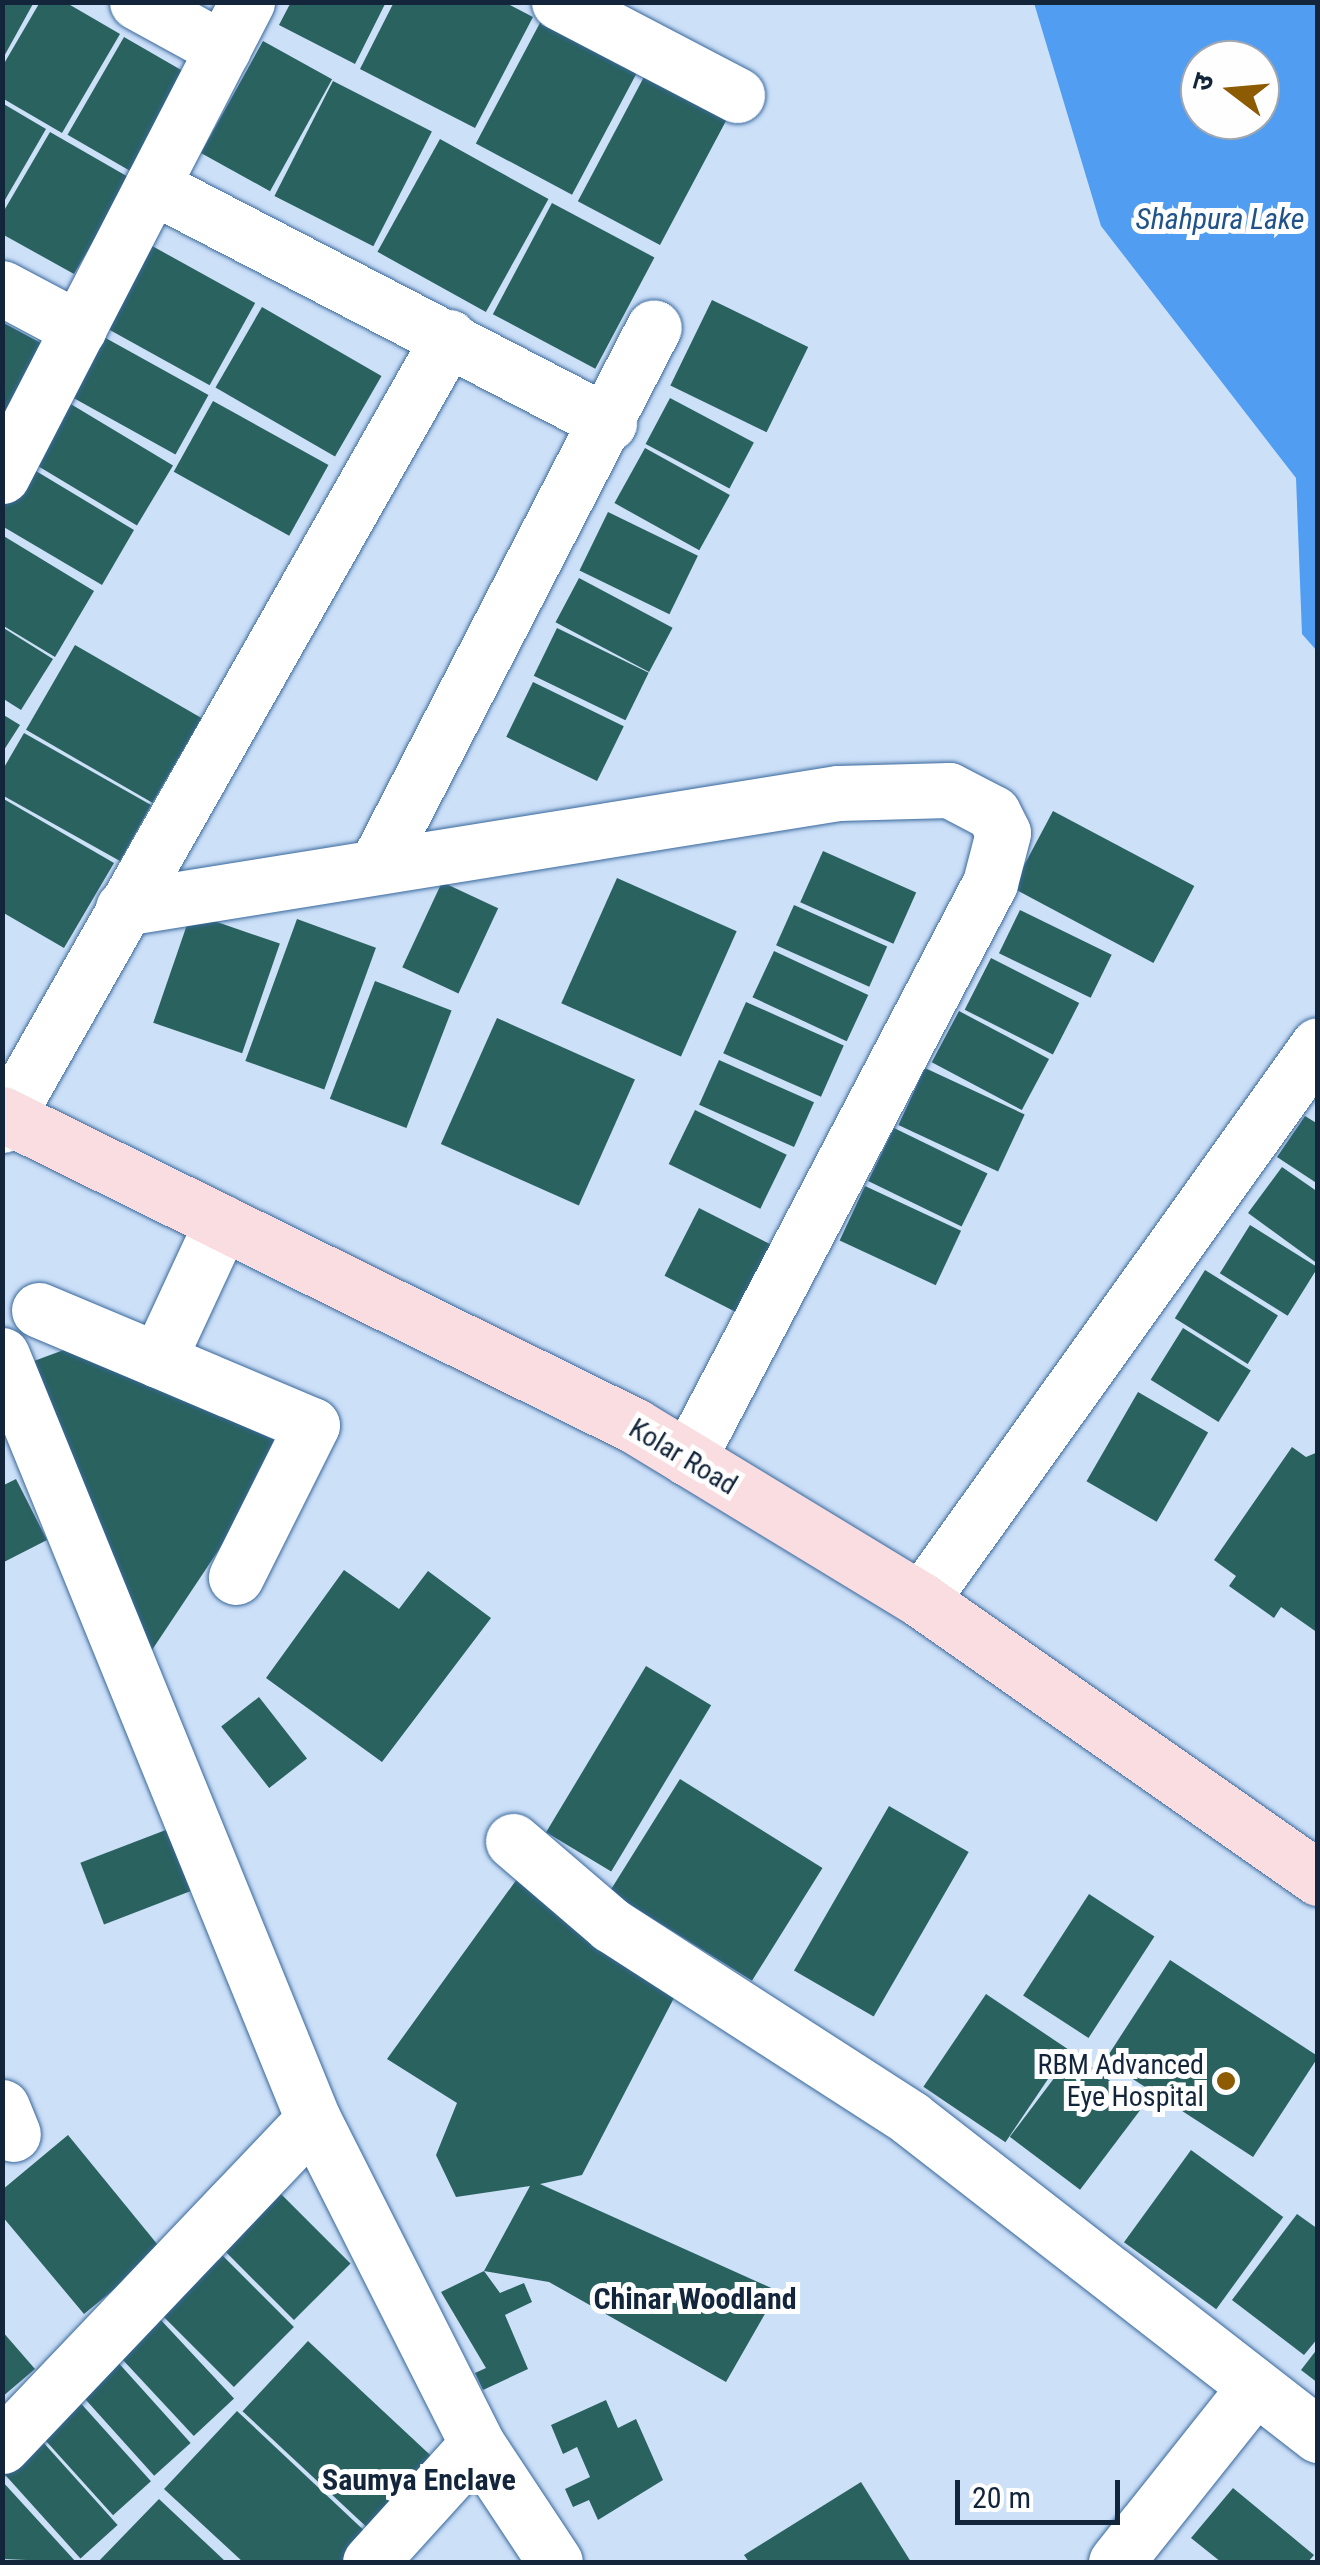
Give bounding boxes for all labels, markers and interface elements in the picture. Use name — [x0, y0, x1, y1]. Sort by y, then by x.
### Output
north arrow — [1180, 40, 1280, 140]
text: उ — [1184, 70, 1221, 95]
water label: Shahpura Lake — [1136, 201, 1304, 237]
street label: Kolar Road — [623, 1412, 743, 1502]
place label: RBM Advanced Eye Hospital — [1038, 2048, 1204, 2114]
marker: RBM Advanced Eye Hospital — [1213, 2068, 1239, 2094]
district label: Chinar Woodland — [593, 2281, 797, 2317]
scale bar — [960, 2460, 1125, 2522]
district label: Saumya Enclave — [322, 2462, 516, 2498]
text: 20 m — [972, 2480, 1031, 2515]

